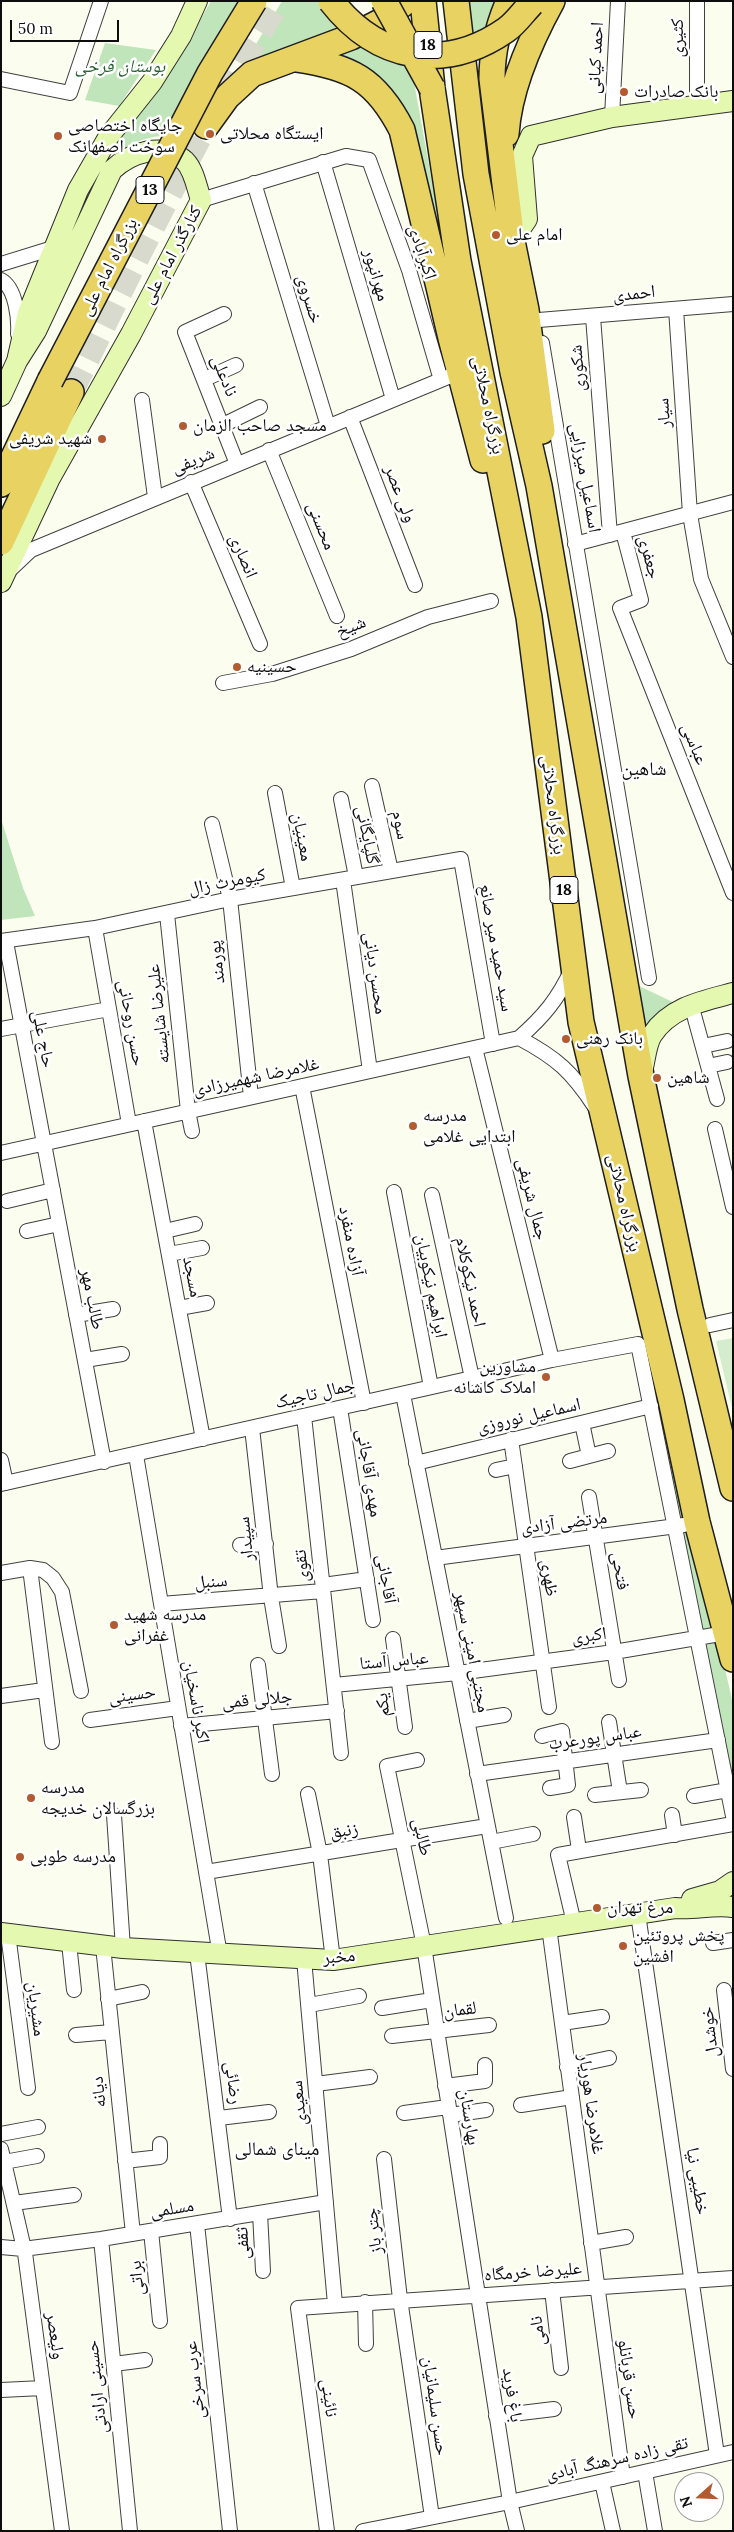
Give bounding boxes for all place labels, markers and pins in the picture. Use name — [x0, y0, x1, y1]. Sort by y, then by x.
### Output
place label: بانک صادرات — [634, 81, 718, 103]
marker: بانک صادرات — [618, 86, 630, 98]
place label: جایگاه اختصاصی سوخت اصفهانک — [68, 115, 182, 158]
place label: ایستگاه محلاتی — [220, 123, 323, 145]
marker: ایستگاه محلاتی — [204, 128, 216, 140]
marker: جایگاه اختصاصی سوخت اصفهانک — [52, 130, 64, 142]
place label: امام علی — [506, 224, 562, 246]
marker: امام علی — [490, 229, 502, 241]
place label: مسجد صاحب الزمان — [193, 415, 327, 437]
marker: مسجد صاحب الزمان — [177, 420, 189, 432]
place label: شهید شریفی — [9, 428, 92, 450]
marker: شهید شریفی — [96, 433, 108, 445]
place label: حسینیه — [247, 656, 297, 678]
marker: حسینیه — [231, 661, 243, 673]
place label: بانک رهنی — [576, 1028, 643, 1050]
marker: بانک رهنی — [560, 1033, 572, 1045]
place label: شاهین — [667, 1067, 710, 1089]
marker: شاهین — [651, 1072, 663, 1084]
place label: مدرسه ابتدایی غلامی — [423, 1105, 515, 1148]
marker: مدرسه ابتدایی غلامی — [407, 1120, 419, 1132]
place label: مشاورین املاک کاشانه — [453, 1356, 536, 1398]
marker: مشاورین املاک کاشانه — [540, 1371, 552, 1383]
place label: مدرسه شهید غفرانی — [124, 1604, 206, 1646]
marker: مدرسه شهید غفرانی — [108, 1619, 120, 1631]
place label: مدرسه بزرگسالان خدیجه — [41, 1777, 155, 1820]
marker: مدرسه بزرگسالان خدیجه — [25, 1792, 37, 1804]
place label: مدرسه طوبی — [30, 1846, 116, 1868]
marker: مدرسه طوبی — [14, 1851, 26, 1863]
place label: مرغ تهران — [607, 1897, 673, 1919]
marker: مرغ تهران — [591, 1902, 603, 1914]
place label: پخش پروتئین افشین — [633, 1925, 725, 1968]
marker: پخش پروتئین افشین — [617, 1940, 629, 1952]

